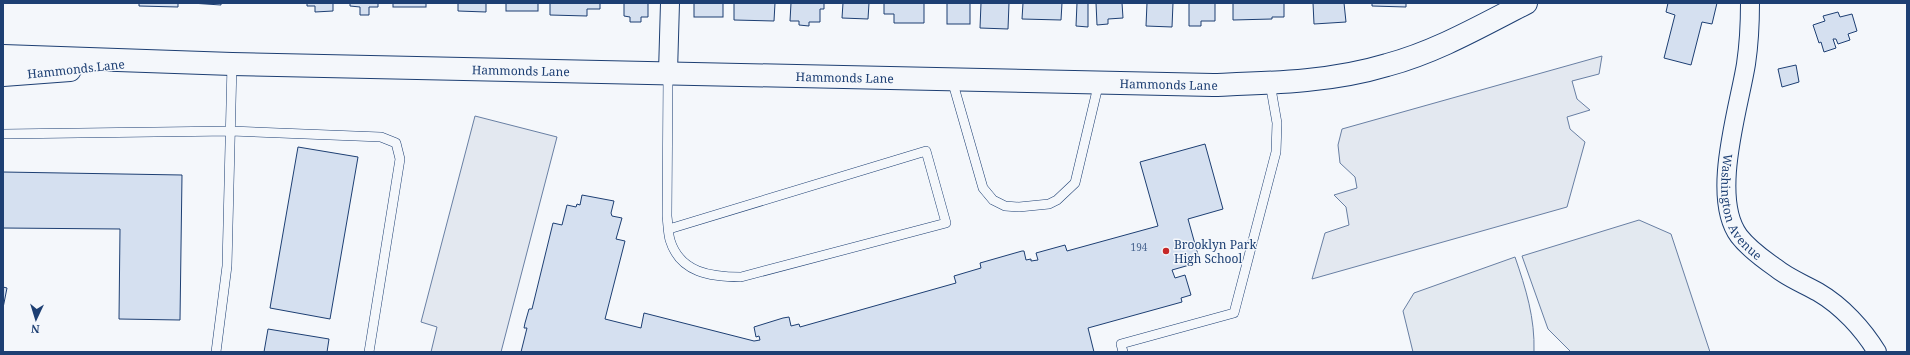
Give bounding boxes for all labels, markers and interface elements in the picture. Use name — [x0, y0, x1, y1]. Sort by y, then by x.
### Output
street label: Hammonds Lane — [26, 55, 126, 83]
street label: Hammonds Lane — [472, 61, 570, 80]
street label: Hammonds Lane — [796, 68, 894, 87]
street label: Hammonds Lane — [1119, 75, 1218, 94]
street label: Washington Avenue — [1718, 153, 1766, 263]
place label: Brooklyn Park High School — [1174, 236, 1257, 267]
house number: 194 — [1131, 240, 1148, 254]
marker: Brooklyn Park High School — [1161, 246, 1171, 256]
north arrow — [16, 299, 56, 339]
text: N — [30, 322, 40, 337]

